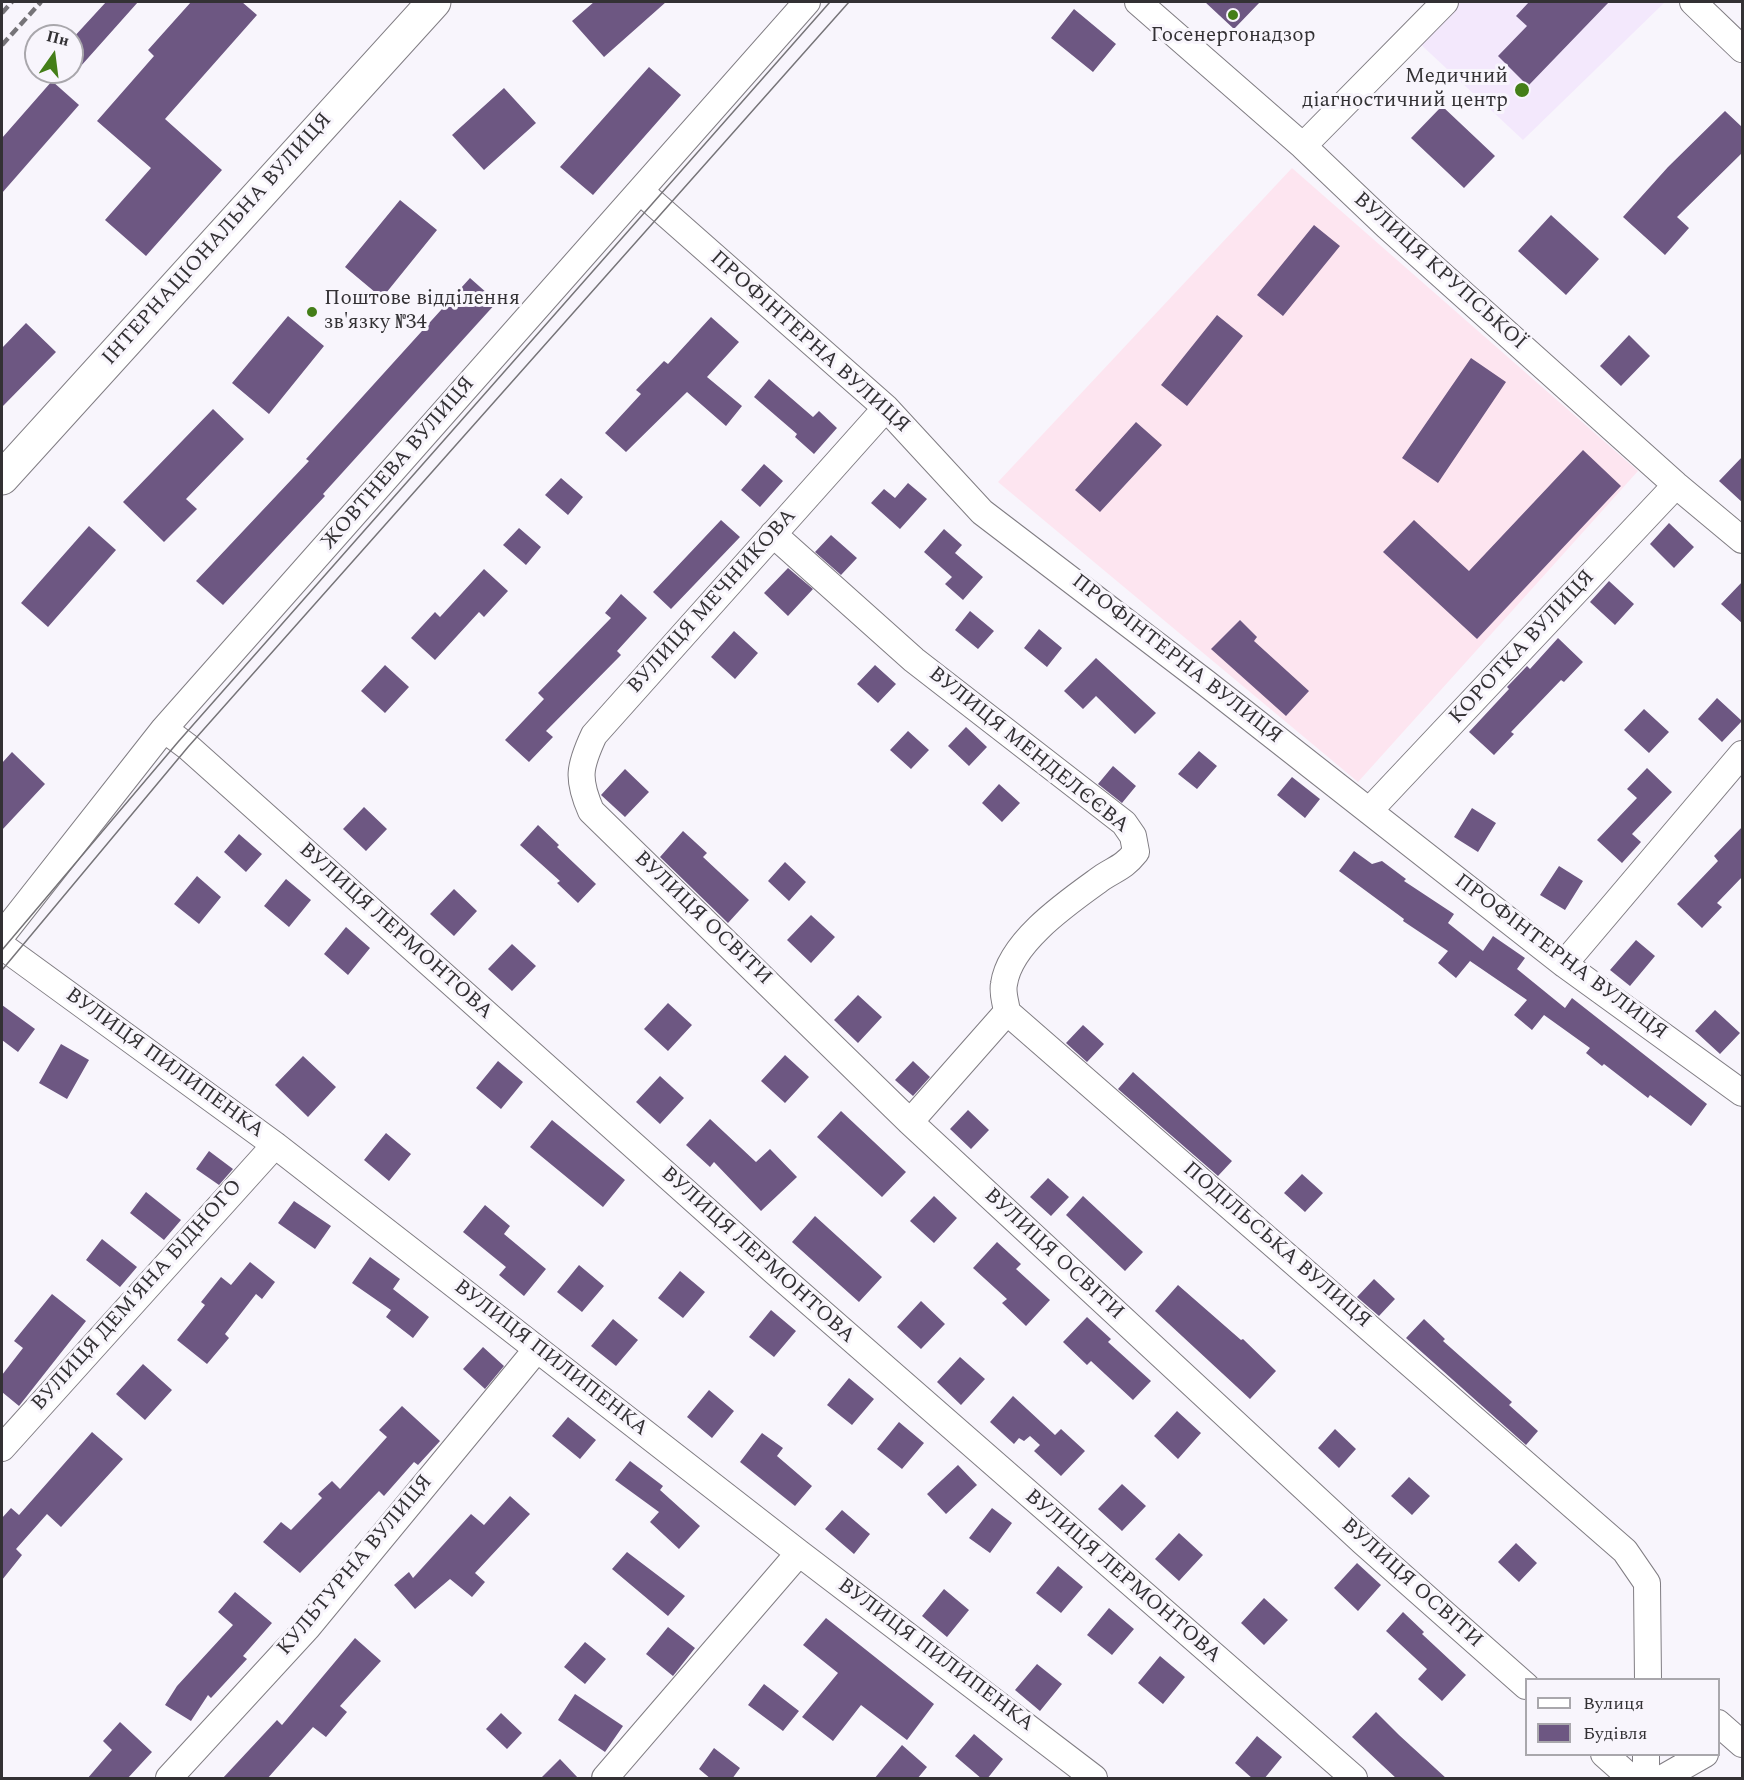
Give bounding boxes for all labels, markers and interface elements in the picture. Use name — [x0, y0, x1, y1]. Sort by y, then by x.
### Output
marker: Госенергонадзор — [1226, 8, 1240, 22]
north arrow — [24, 24, 84, 84]
text: Пн — [44, 24, 72, 53]
place label: Госенергонадзор — [1151, 24, 1315, 50]
place label: Медичний діагностичний центр — [1302, 65, 1508, 115]
marker: Медичний діагностичний центр — [1513, 81, 1531, 99]
street label: ІНТЕРНАЦІОНАЛЬНА ВУЛИЦЯ — [98, 109, 338, 371]
street label: ВУЛИЦЯ КРУПСЬКОЇ — [1347, 188, 1531, 356]
street label: ПРОФІНТЕРНА ВУЛИЦЯ — [704, 247, 914, 439]
place label: Поштове відділення зв'язку №34 — [324, 287, 520, 337]
marker: Поштове відділення зв'язку №34 — [305, 305, 319, 319]
street label: ЖОВТНЕВА ВУЛИЦЯ — [317, 372, 481, 556]
street label: ВУЛИЦЯ МЕЧНИКОВА — [623, 504, 803, 700]
street label: КОРОТКА ВУЛИЦЯ — [1445, 566, 1601, 730]
street label: ПРОФІНТЕРНА ВУЛИЦЯ — [1066, 570, 1286, 750]
street label: ВУЛИЦЯ МЕНДЕЛЄЄВА — [923, 662, 1133, 840]
street label: ВУЛИЦЯ ЛЕРМОНТОВА — [293, 838, 497, 1026]
street label: ВУЛИЦЯ ОСВІТИ — [628, 847, 776, 991]
street label: ПРОФІНТЕРНА ВУЛИЦЯ — [1448, 870, 1672, 1046]
street label: ВУЛИЦЯ ПИЛИПЕНКА — [60, 983, 268, 1145]
street label: ПОДІЛЬСЬКА ВУЛИЦЯ — [1177, 1157, 1375, 1335]
street label: ВУЛИЦЯ ЛЕРМОНТОВА — [655, 1162, 859, 1350]
street label: ВУЛИЦЯ ДЕМ'ЯНА БІДНОГО — [27, 1175, 249, 1417]
street label: ВУЛИЦЯ ОСВІТИ — [978, 1184, 1128, 1326]
street label: ВУЛИЦЯ ПИЛИПЕНКА — [448, 1275, 652, 1443]
street label: КУЛЬТУРНА ВУЛИЦЯ — [273, 1470, 439, 1662]
street label: ВУЛИЦЯ ЛЕРМОНТОВА — [1019, 1485, 1225, 1669]
street label: ВУЛИЦЯ ОСВІТИ — [1335, 1514, 1487, 1654]
street label: ВУЛИЦЯ ПИЛИПЕНКА — [832, 1574, 1038, 1738]
legend — [1525, 1678, 1720, 1756]
text: Вулиця — [1583, 1690, 1644, 1717]
text: Будівля — [1583, 1720, 1647, 1747]

